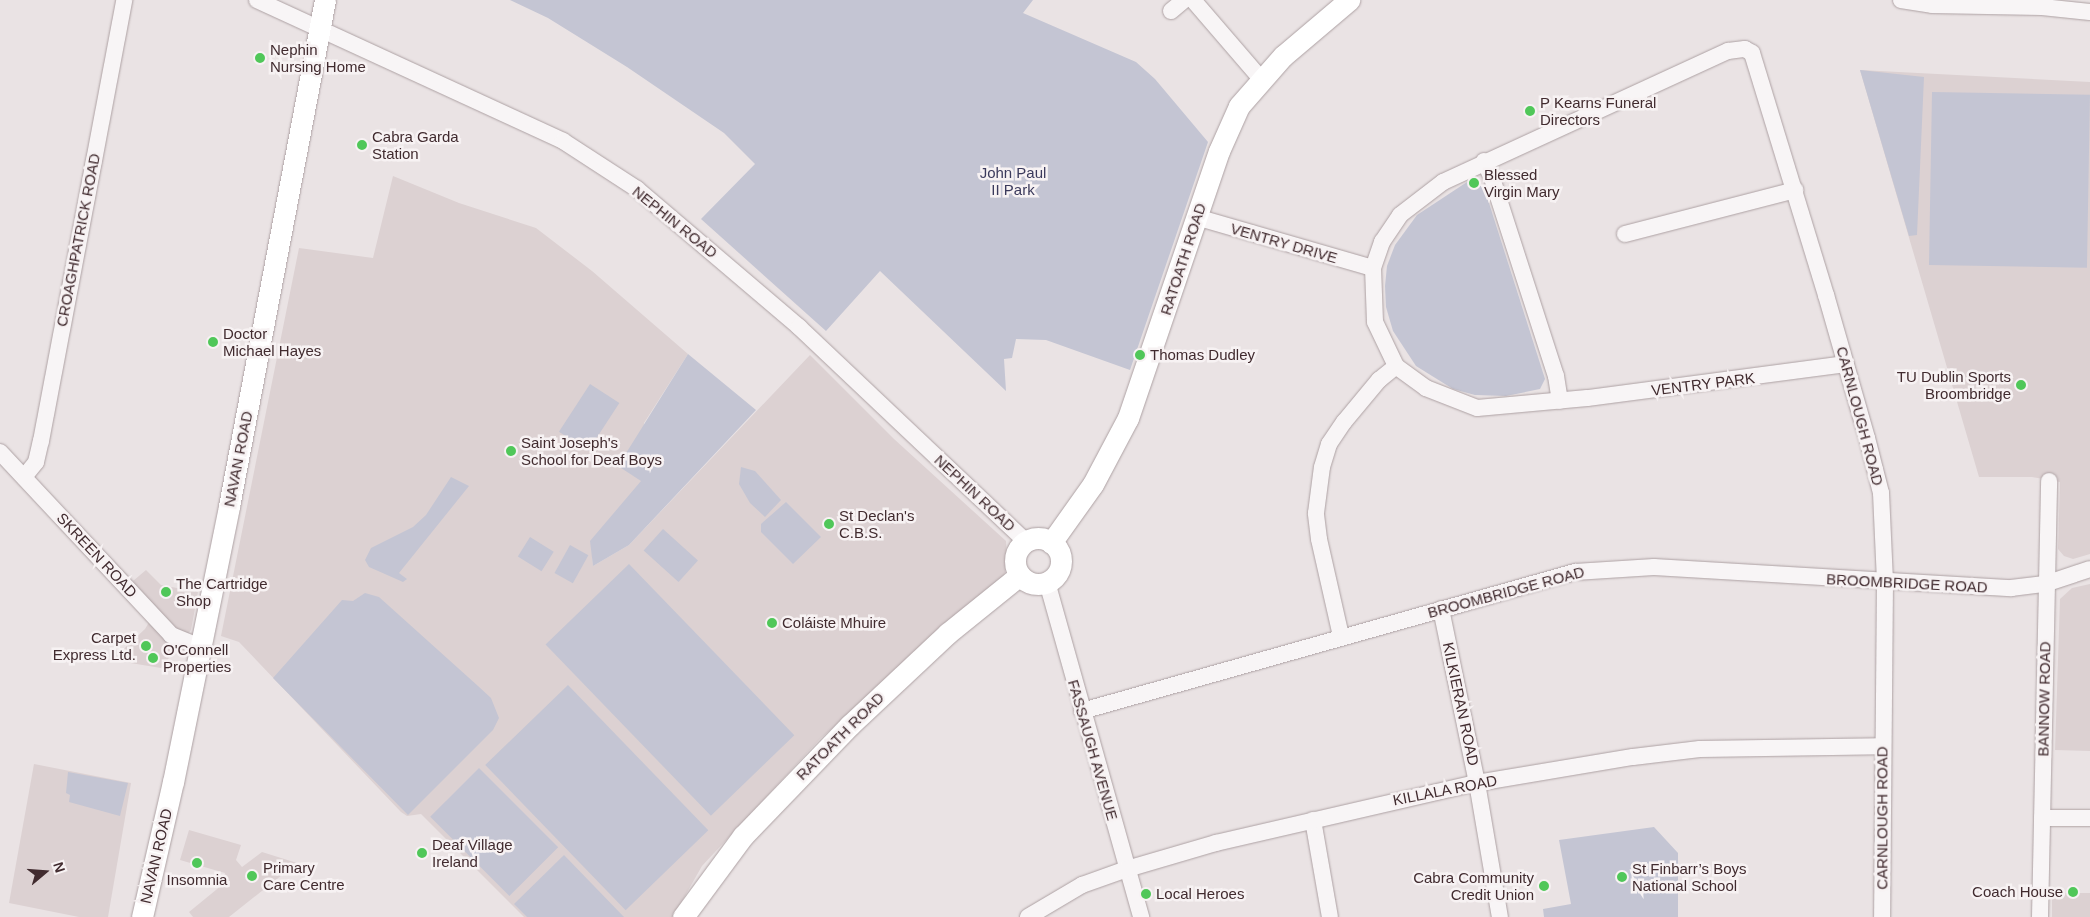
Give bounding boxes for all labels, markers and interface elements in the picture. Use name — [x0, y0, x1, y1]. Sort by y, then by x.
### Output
place label: Nephin Nursing Home — [270, 40, 366, 75]
marker: Nephin Nursing Home — [254, 52, 266, 64]
place label: P Kearns Funeral Directors — [1540, 93, 1657, 128]
marker: P Kearns Funeral Directors — [1524, 105, 1536, 117]
place label: Cabra Garda Station — [372, 127, 459, 162]
marker: Cabra Garda Station — [356, 139, 368, 151]
street label: CROAGHPATRICK ROAD — [52, 152, 104, 328]
park label: John Paul II Park — [980, 163, 1046, 198]
place label: Blessed Virgin Mary — [1484, 165, 1560, 200]
marker: Blessed Virgin Mary — [1468, 177, 1480, 189]
street label: NEPHIN ROAD — [629, 182, 721, 262]
street label: RATOATH ROAD — [1156, 201, 1210, 317]
street label: VENTRY DRIVE — [1228, 219, 1340, 267]
place label: Doctor Michael Hayes — [223, 324, 321, 359]
marker: Doctor Michael Hayes — [207, 336, 219, 348]
street label: CARNLOUGH ROAD — [1833, 344, 1887, 488]
place label: Thomas Dudley — [1150, 346, 1255, 364]
marker: Thomas Dudley — [1134, 349, 1146, 361]
place label: TU Dublin Sports Broombridge — [1897, 367, 2011, 402]
street label: VENTRY PARK — [1650, 369, 1756, 399]
marker: TU Dublin Sports Broombridge — [2015, 379, 2027, 391]
street label: NAVAN ROAD — [220, 410, 256, 508]
place label: Saint Joseph's School for Deaf Boys — [521, 433, 662, 468]
marker: Saint Joseph's School for Deaf Boys — [505, 445, 517, 457]
street label: NEPHIN ROAD — [931, 451, 1019, 535]
place label: St Declan's C.B.S. — [839, 506, 914, 541]
street label: SKREEN ROAD — [53, 509, 141, 601]
marker: St Declan's C.B.S. — [823, 518, 835, 530]
street label: BROOMBRIDGE ROAD — [1426, 562, 1586, 622]
street label: BROOMBRIDGE ROAD — [1826, 570, 1988, 596]
place label: The Cartridge Shop — [176, 574, 268, 609]
marker: The Cartridge Shop — [160, 586, 172, 598]
place label: Coláiste Mhuire — [782, 614, 886, 632]
marker: Coláiste Mhuire — [766, 617, 778, 629]
place label: Carpet Express Ltd. — [53, 628, 136, 663]
marker: Carpet Express Ltd. — [140, 640, 152, 652]
place label: O'Connell Properties — [163, 640, 231, 675]
street label: KILKIERAN ROAD — [1439, 641, 1483, 767]
street label: BANNOW ROAD — [2034, 641, 2054, 757]
marker: O'Connell Properties — [147, 652, 159, 664]
street label: FASSAUGH AVENUE — [1064, 677, 1122, 823]
street label: RATOATH ROAD — [792, 688, 888, 784]
street label: CARNLOUGH ROAD — [1873, 746, 1891, 890]
street label: KILLALA ROAD — [1391, 771, 1499, 809]
street label: NAVAN ROAD — [136, 807, 176, 905]
place label: Deaf Village Ireland — [432, 835, 513, 870]
north arrow — [20, 847, 70, 897]
marker: Deaf Village Ireland — [416, 847, 428, 859]
marker: Insomnia — [191, 857, 203, 869]
place label: Primary Care Centre — [263, 858, 345, 893]
place label: St Finbarr’s Boys National School — [1632, 859, 1746, 894]
text: N — [50, 860, 68, 875]
place label: Cabra Community Credit Union — [1413, 868, 1534, 903]
marker: Primary Care Centre — [245, 869, 259, 883]
place label: Insomnia — [167, 871, 227, 889]
marker: St Finbarr’s Boys National School — [1616, 871, 1628, 883]
marker: Cabra Community Credit Union — [1538, 880, 1550, 892]
place label: Coach House — [1972, 883, 2063, 901]
place label: Local Heroes — [1156, 885, 1244, 903]
marker: Coach House — [2067, 886, 2079, 898]
marker: Local Heroes — [1140, 888, 1152, 900]

